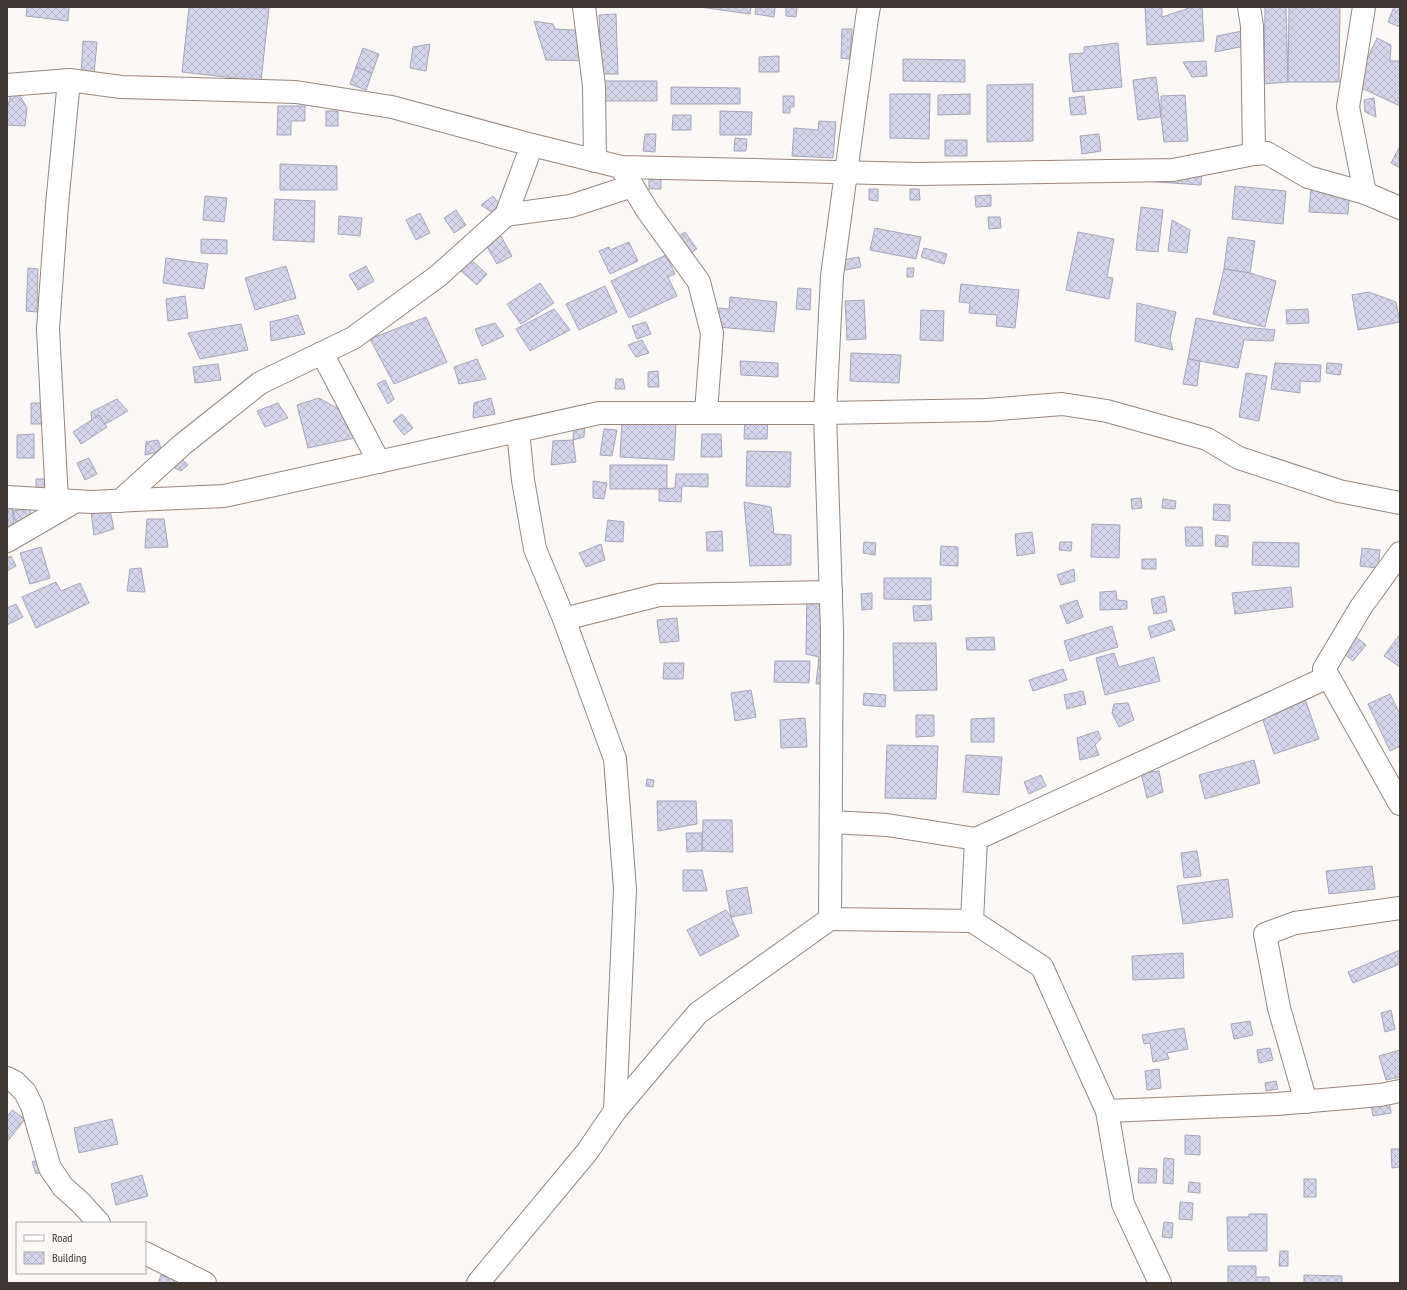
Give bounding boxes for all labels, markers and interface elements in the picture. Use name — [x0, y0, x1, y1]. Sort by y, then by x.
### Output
legend — [16, 1222, 146, 1274]
text: Road — [52, 1230, 72, 1245]
text: Building — [52, 1250, 87, 1265]

